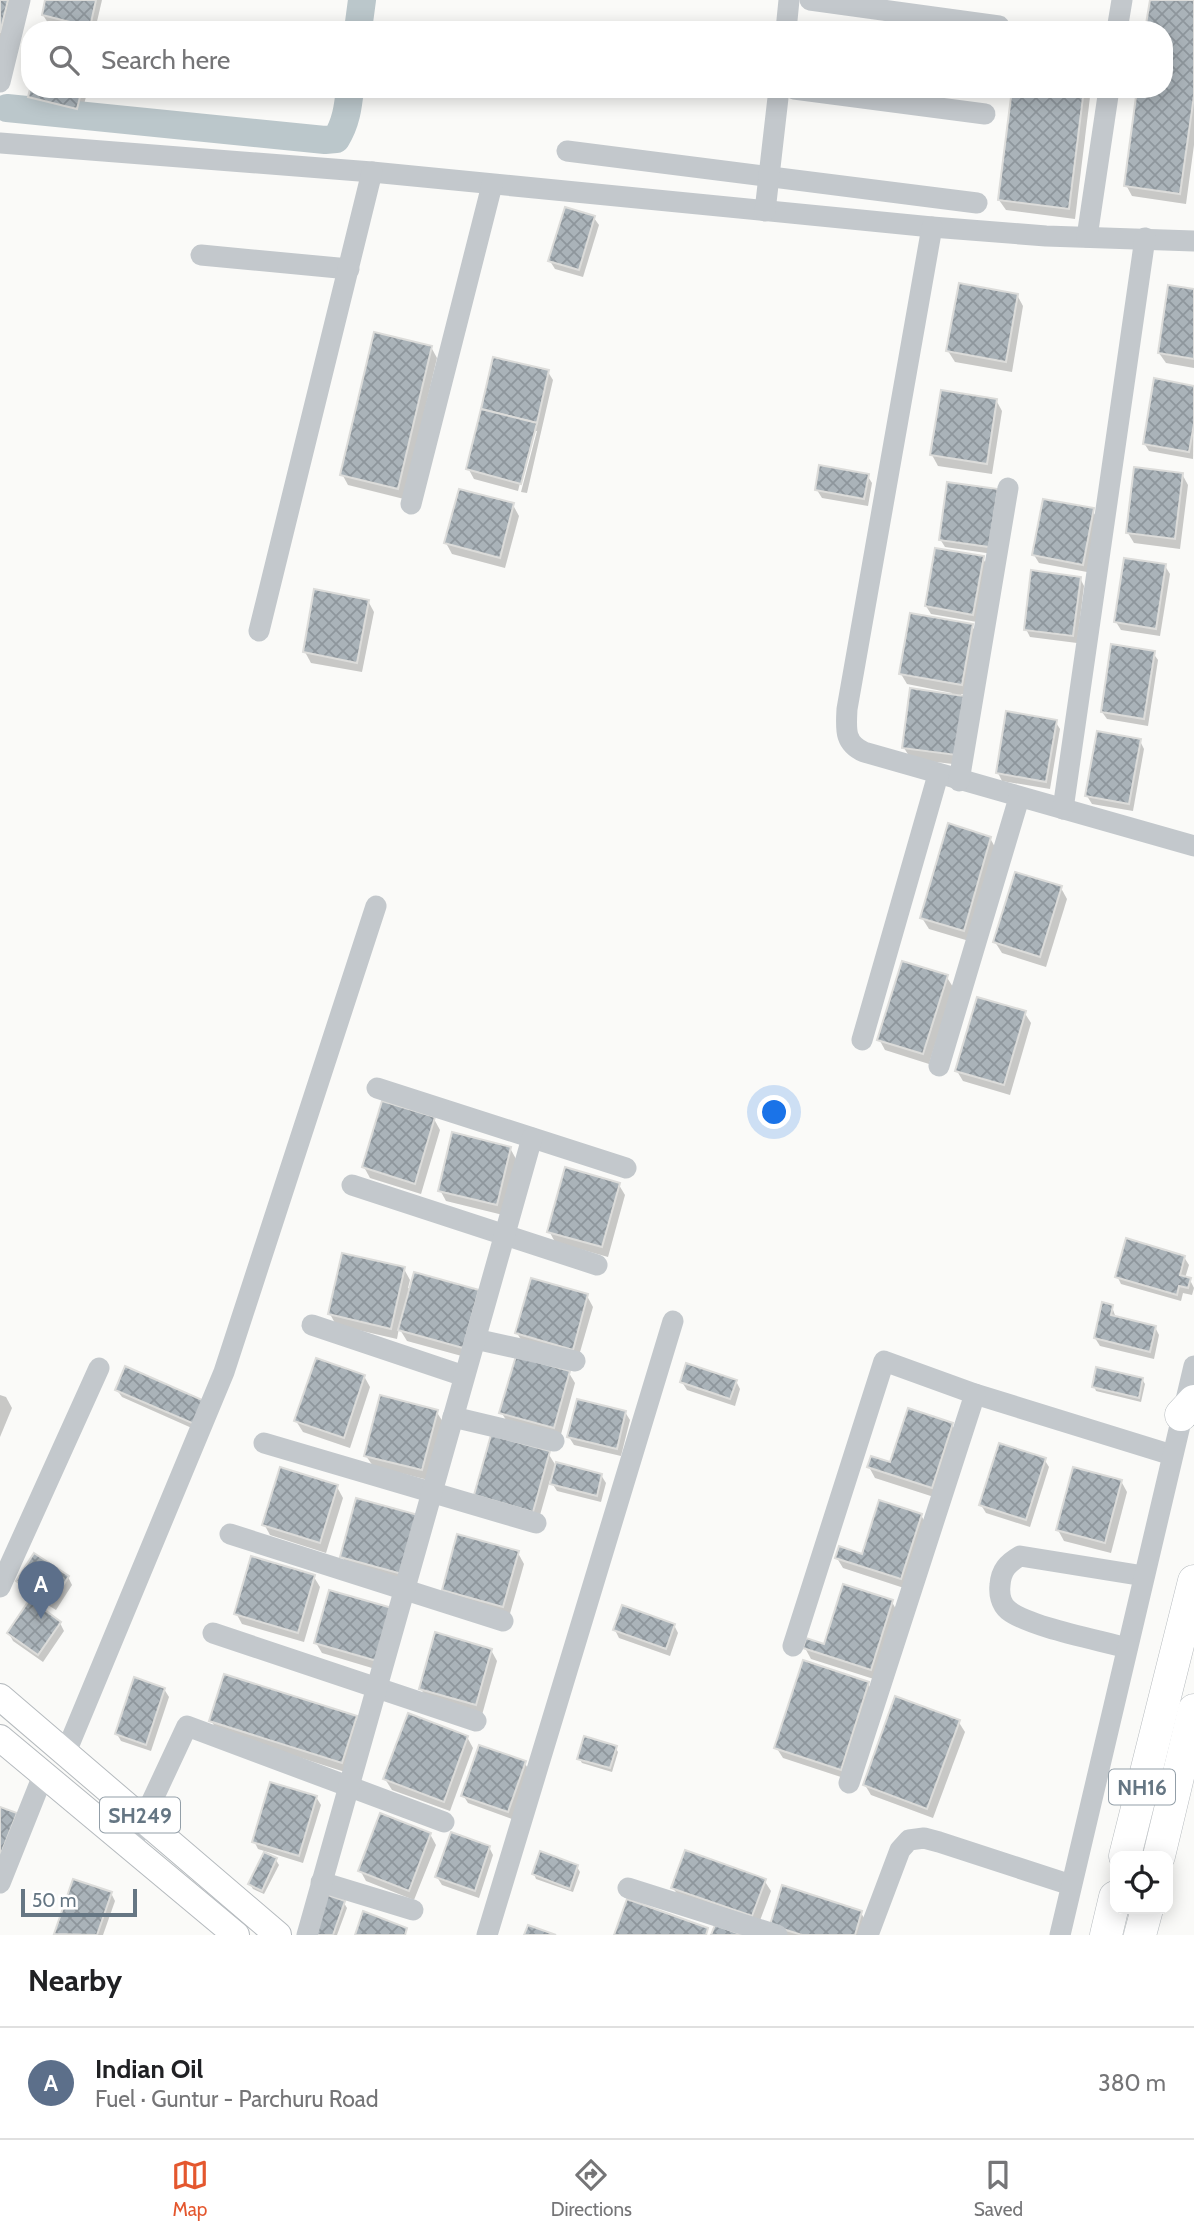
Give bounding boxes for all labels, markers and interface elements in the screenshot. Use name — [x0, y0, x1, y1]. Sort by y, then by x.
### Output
search box — [21, 21, 1173, 98]
icon: search — [45, 41, 83, 79]
text: Search here — [101, 44, 230, 76]
your location — [757, 1095, 791, 1129]
pin: A — [18, 1561, 64, 1619]
road number: NH16 — [1109, 1770, 1175, 1804]
road number: SH249 — [100, 1798, 180, 1832]
map controls — [1110, 1851, 1173, 1914]
button: locate — [1110, 1851, 1173, 1914]
scale bar — [21, 1886, 136, 1918]
text: 50 m — [32, 1889, 76, 1912]
text: Nearby — [28, 1962, 122, 1999]
text: Indian Oil — [95, 2053, 203, 2085]
text: A — [44, 2069, 58, 2097]
text: 380 m — [1098, 2069, 1166, 2097]
text: Fuel · Guntur - Parchuru Road — [95, 2085, 379, 2113]
tab: Map — [171, 2156, 209, 2221]
tab: Directions — [551, 2156, 632, 2221]
tab: Saved — [974, 2156, 1023, 2221]

